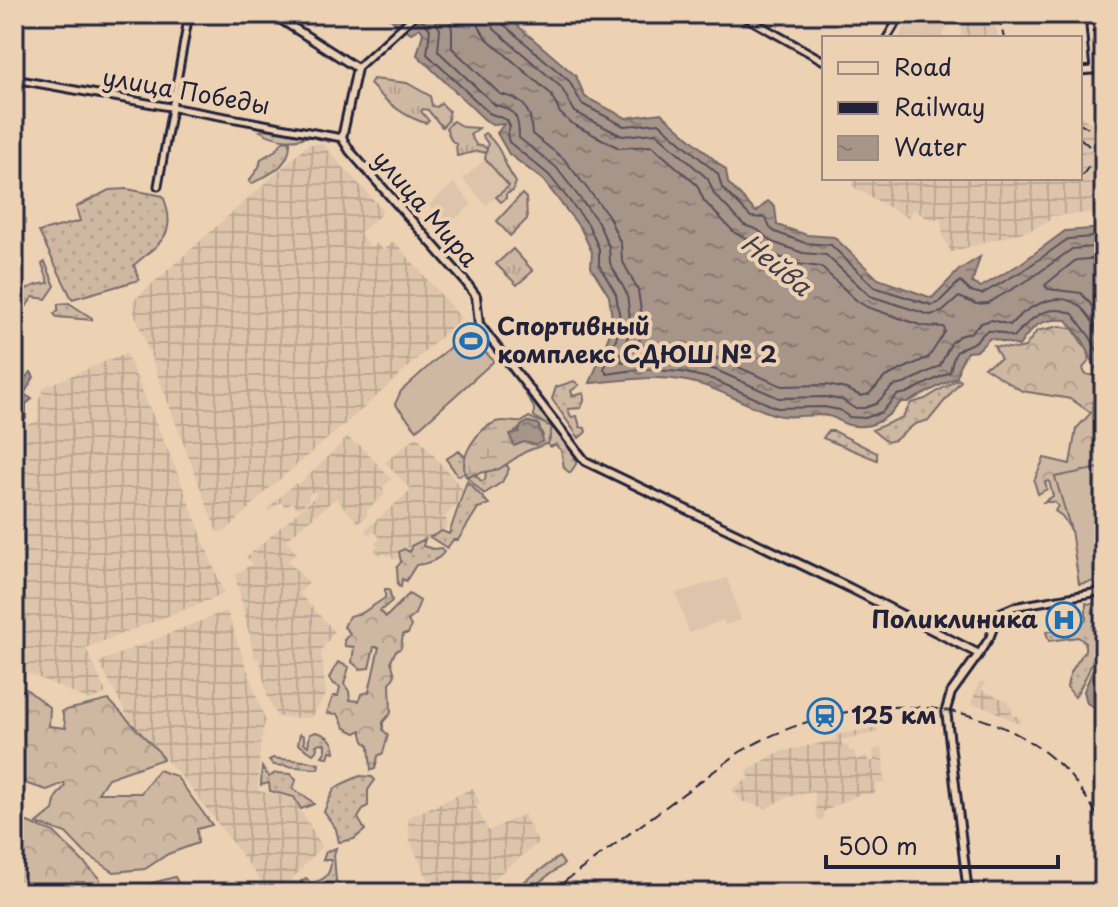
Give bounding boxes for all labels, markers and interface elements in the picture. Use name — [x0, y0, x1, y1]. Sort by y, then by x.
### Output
legend — [822, 36, 1082, 180]
text: Road — [894, 48, 952, 84]
street label: улица Победы — [100, 58, 273, 122]
text: Railway — [894, 88, 985, 124]
text: Water — [894, 128, 967, 164]
street label: улица Мира — [366, 141, 488, 274]
water label: Нейва — [733, 223, 821, 305]
place label: Спортивный комплекс СДЮШ № 2 — [497, 307, 777, 371]
sports icon: Спортивный комплекс СДЮШ № 2 — [452, 322, 490, 360]
place label: Поликлиника — [872, 600, 1038, 636]
hospital icon: Поликлиника — [1045, 601, 1083, 639]
place label: 125 км — [851, 696, 937, 732]
station icon: 125 км — [806, 697, 844, 735]
scale bar — [826, 819, 1058, 869]
text: 500 m — [838, 827, 918, 863]

